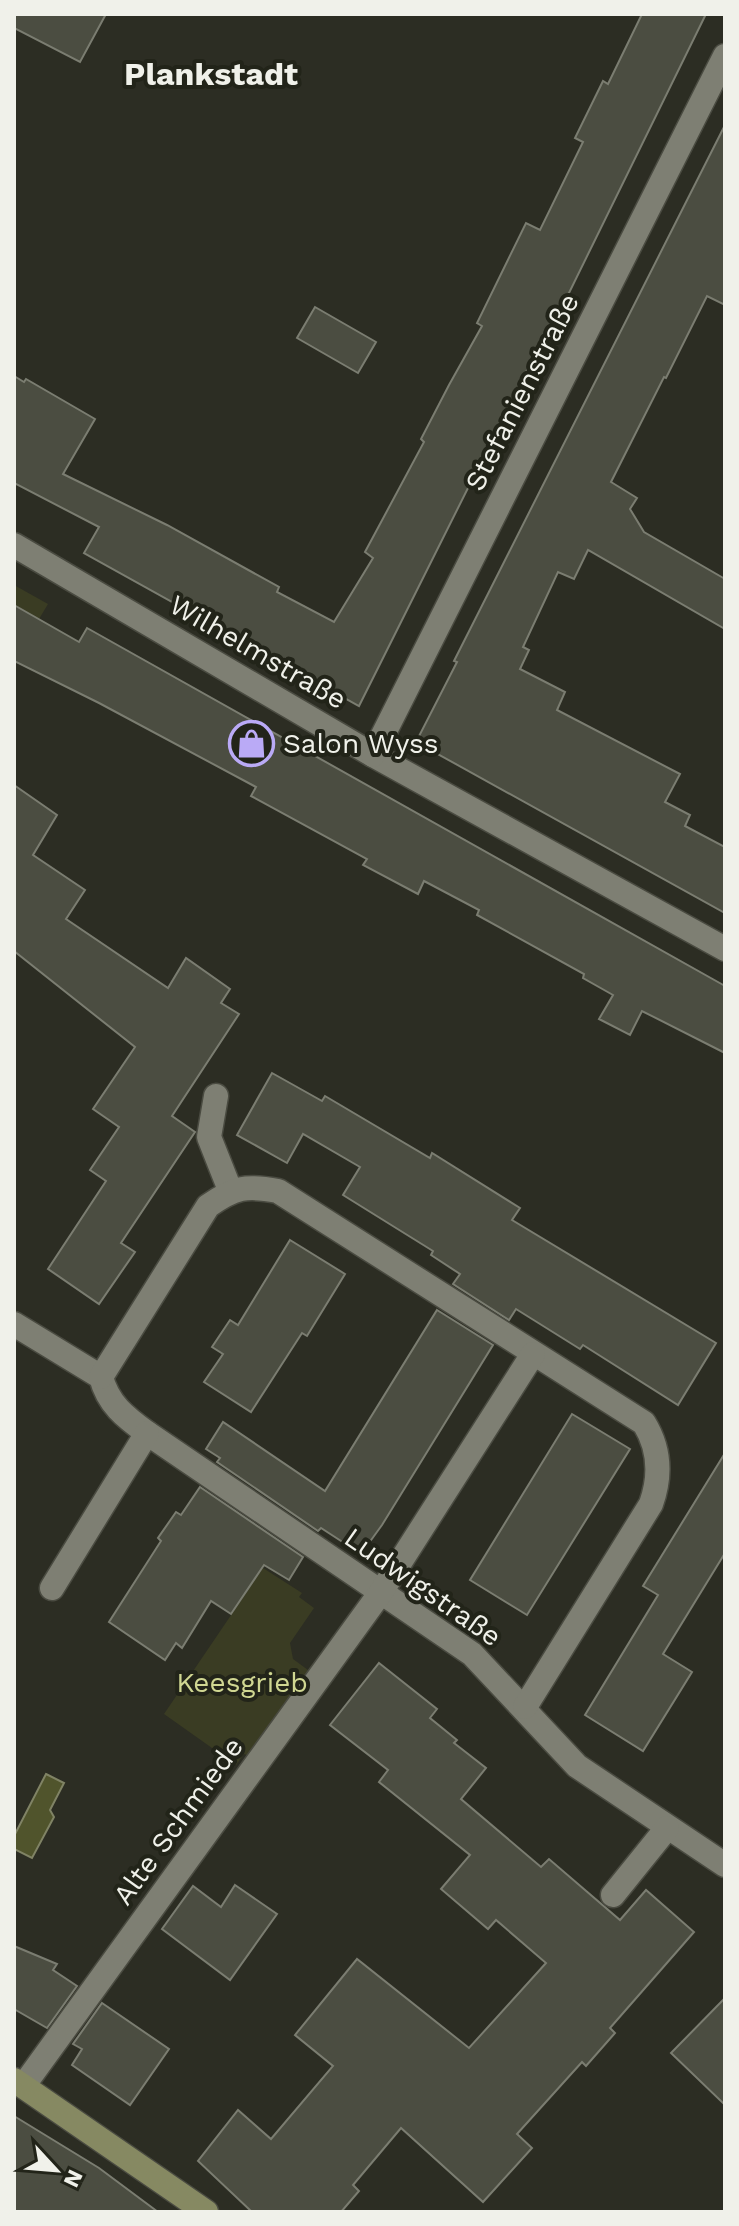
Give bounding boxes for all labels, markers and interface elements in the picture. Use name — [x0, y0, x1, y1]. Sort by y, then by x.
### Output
district label: Plankstadt — [124, 55, 298, 93]
street label: Stefanienstraße — [458, 288, 586, 496]
street label: Wilhelmstraße — [164, 588, 352, 716]
shop icon: Salon Wyss — [228, 719, 276, 767]
place label: Salon Wyss — [283, 727, 439, 760]
street label: Ludwigstraße — [338, 1521, 508, 1653]
park label: Keesgrieb — [176, 1666, 308, 1699]
street label: Alte Schmiede — [106, 1731, 250, 1911]
north arrow — [16, 2130, 96, 2210]
text: N — [59, 2166, 88, 2191]

